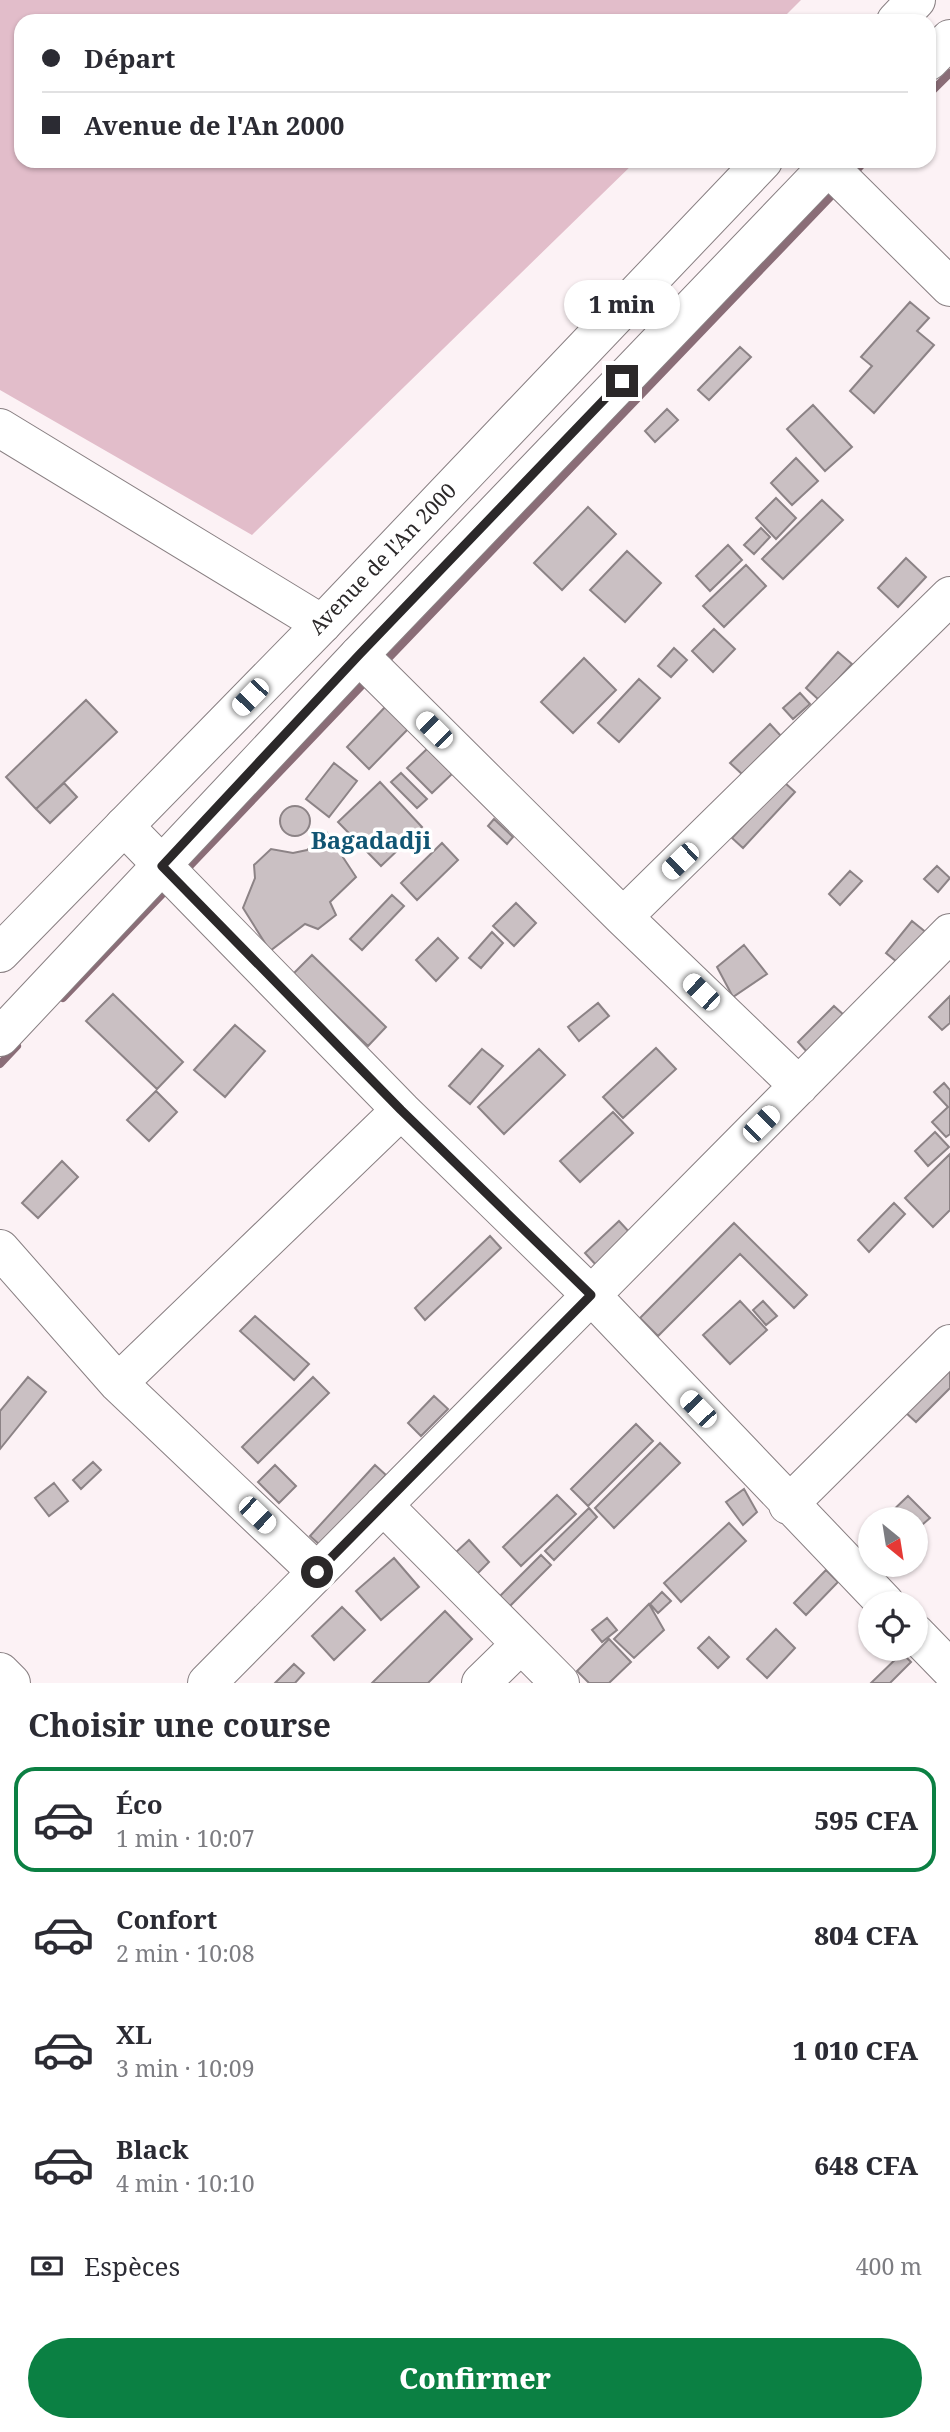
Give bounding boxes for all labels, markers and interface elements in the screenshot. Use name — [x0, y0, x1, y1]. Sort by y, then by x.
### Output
text: Départ — [84, 40, 175, 76]
text: Avenue de l'An 2000 — [84, 107, 345, 143]
callout: 1 min — [564, 280, 680, 328]
text: 1 min — [589, 288, 655, 320]
route end — [606, 365, 638, 397]
street label: Avenue de l'An 2000 — [303, 477, 462, 640]
car — [228, 675, 273, 719]
car — [412, 708, 457, 752]
district label: Bagadadji — [311, 823, 432, 856]
car — [658, 839, 703, 883]
car — [679, 970, 724, 1014]
car — [739, 1102, 784, 1146]
car — [676, 1387, 721, 1431]
car — [235, 1493, 280, 1537]
north arrow — [858, 1507, 928, 1577]
map controls — [858, 1507, 928, 1661]
route start — [301, 1556, 333, 1588]
button: locate — [858, 1591, 928, 1661]
text: Choisir une course — [28, 1703, 331, 1746]
text: Éco — [116, 1786, 163, 1822]
icon: car — [32, 1788, 95, 1851]
text: 595 CFA — [814, 1802, 918, 1838]
text: 1 min · 10:07 — [116, 1822, 254, 1854]
text: Confort — [116, 1901, 217, 1937]
icon: car — [32, 1903, 95, 1966]
text: 804 CFA — [814, 1917, 918, 1953]
text: 2 min · 10:08 — [116, 1937, 254, 1969]
text: XL — [116, 2016, 152, 2052]
icon: car — [32, 2018, 95, 2081]
text: 1 010 CFA — [793, 2032, 918, 2068]
text: 3 min · 10:09 — [116, 2052, 254, 2084]
text: Black — [116, 2131, 189, 2167]
icon: car — [32, 2133, 95, 2196]
text: 648 CFA — [814, 2147, 918, 2183]
text: 4 min · 10:10 — [116, 2167, 254, 2199]
icon: cash — [28, 2247, 66, 2285]
text: Espèces — [84, 2248, 180, 2284]
text: 400 m — [856, 2250, 922, 2282]
button: Confirmer — [28, 2338, 922, 2418]

